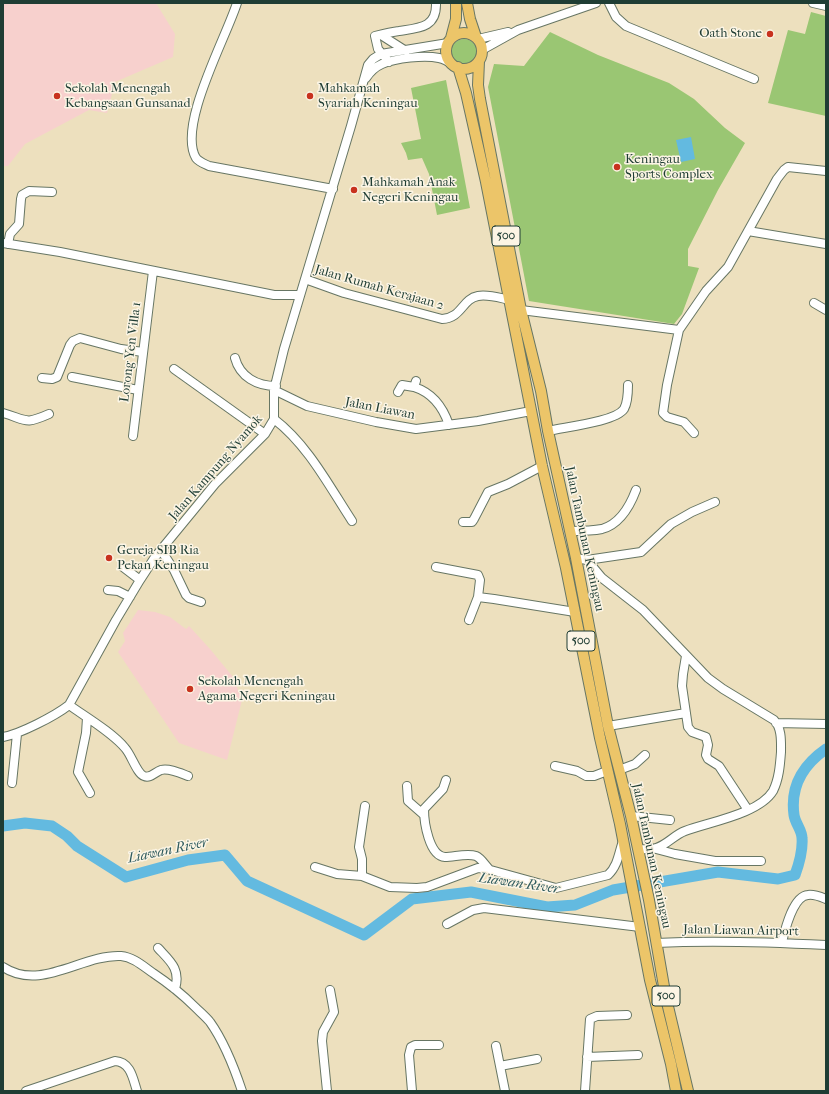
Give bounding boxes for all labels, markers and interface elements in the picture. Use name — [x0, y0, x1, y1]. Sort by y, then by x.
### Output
place label: Oath Stone — [699, 26, 762, 42]
marker: Oath Stone — [765, 29, 775, 39]
place label: Sekolah Menengah Kebangsaan Gunsanad — [65, 81, 191, 112]
place label: Mahkamah Syariah Keningau — [318, 81, 418, 112]
marker: Sekolah Menengah Kebangsaan Gunsanad — [52, 91, 62, 101]
marker: Mahkamah Syariah Keningau — [305, 91, 315, 101]
place label: Keningau Sports Complex — [625, 152, 713, 183]
marker: Keningau Sports Complex — [612, 162, 622, 172]
place label: Mahkamah Anak Negeri Keningau — [362, 175, 458, 206]
marker: Mahkamah Anak Negeri Keningau — [349, 185, 359, 195]
road number: 500 — [492, 226, 520, 246]
street label: Jalan Rumah Kerajaan 2 — [313, 262, 445, 314]
street label: Lorong Yen Villa 1 — [117, 301, 145, 403]
street label: Jalan Liawan — [344, 395, 416, 423]
street label: Jalan Kampung Nyamok — [166, 412, 266, 524]
street label: Jalan Tambunan Keningau — [561, 465, 607, 613]
place label: Gereja SIB Ria Pekan Keningau — [117, 543, 209, 574]
marker: Gereja SIB Ria Pekan Keningau — [104, 553, 114, 563]
road number: 500 — [567, 631, 595, 651]
place label: Sekolah Menengah Agama Negeri Keningau — [198, 674, 335, 705]
marker: Sekolah Menengah Agama Negeri Keningau — [185, 684, 195, 694]
street label: Jalan Tambunan Keningau — [628, 782, 674, 930]
water label: Liawan River — [126, 834, 210, 868]
water label: Liawan River — [477, 870, 561, 898]
street label: Jalan Liawan Airport — [683, 922, 799, 940]
road number: 500 — [652, 986, 680, 1006]

